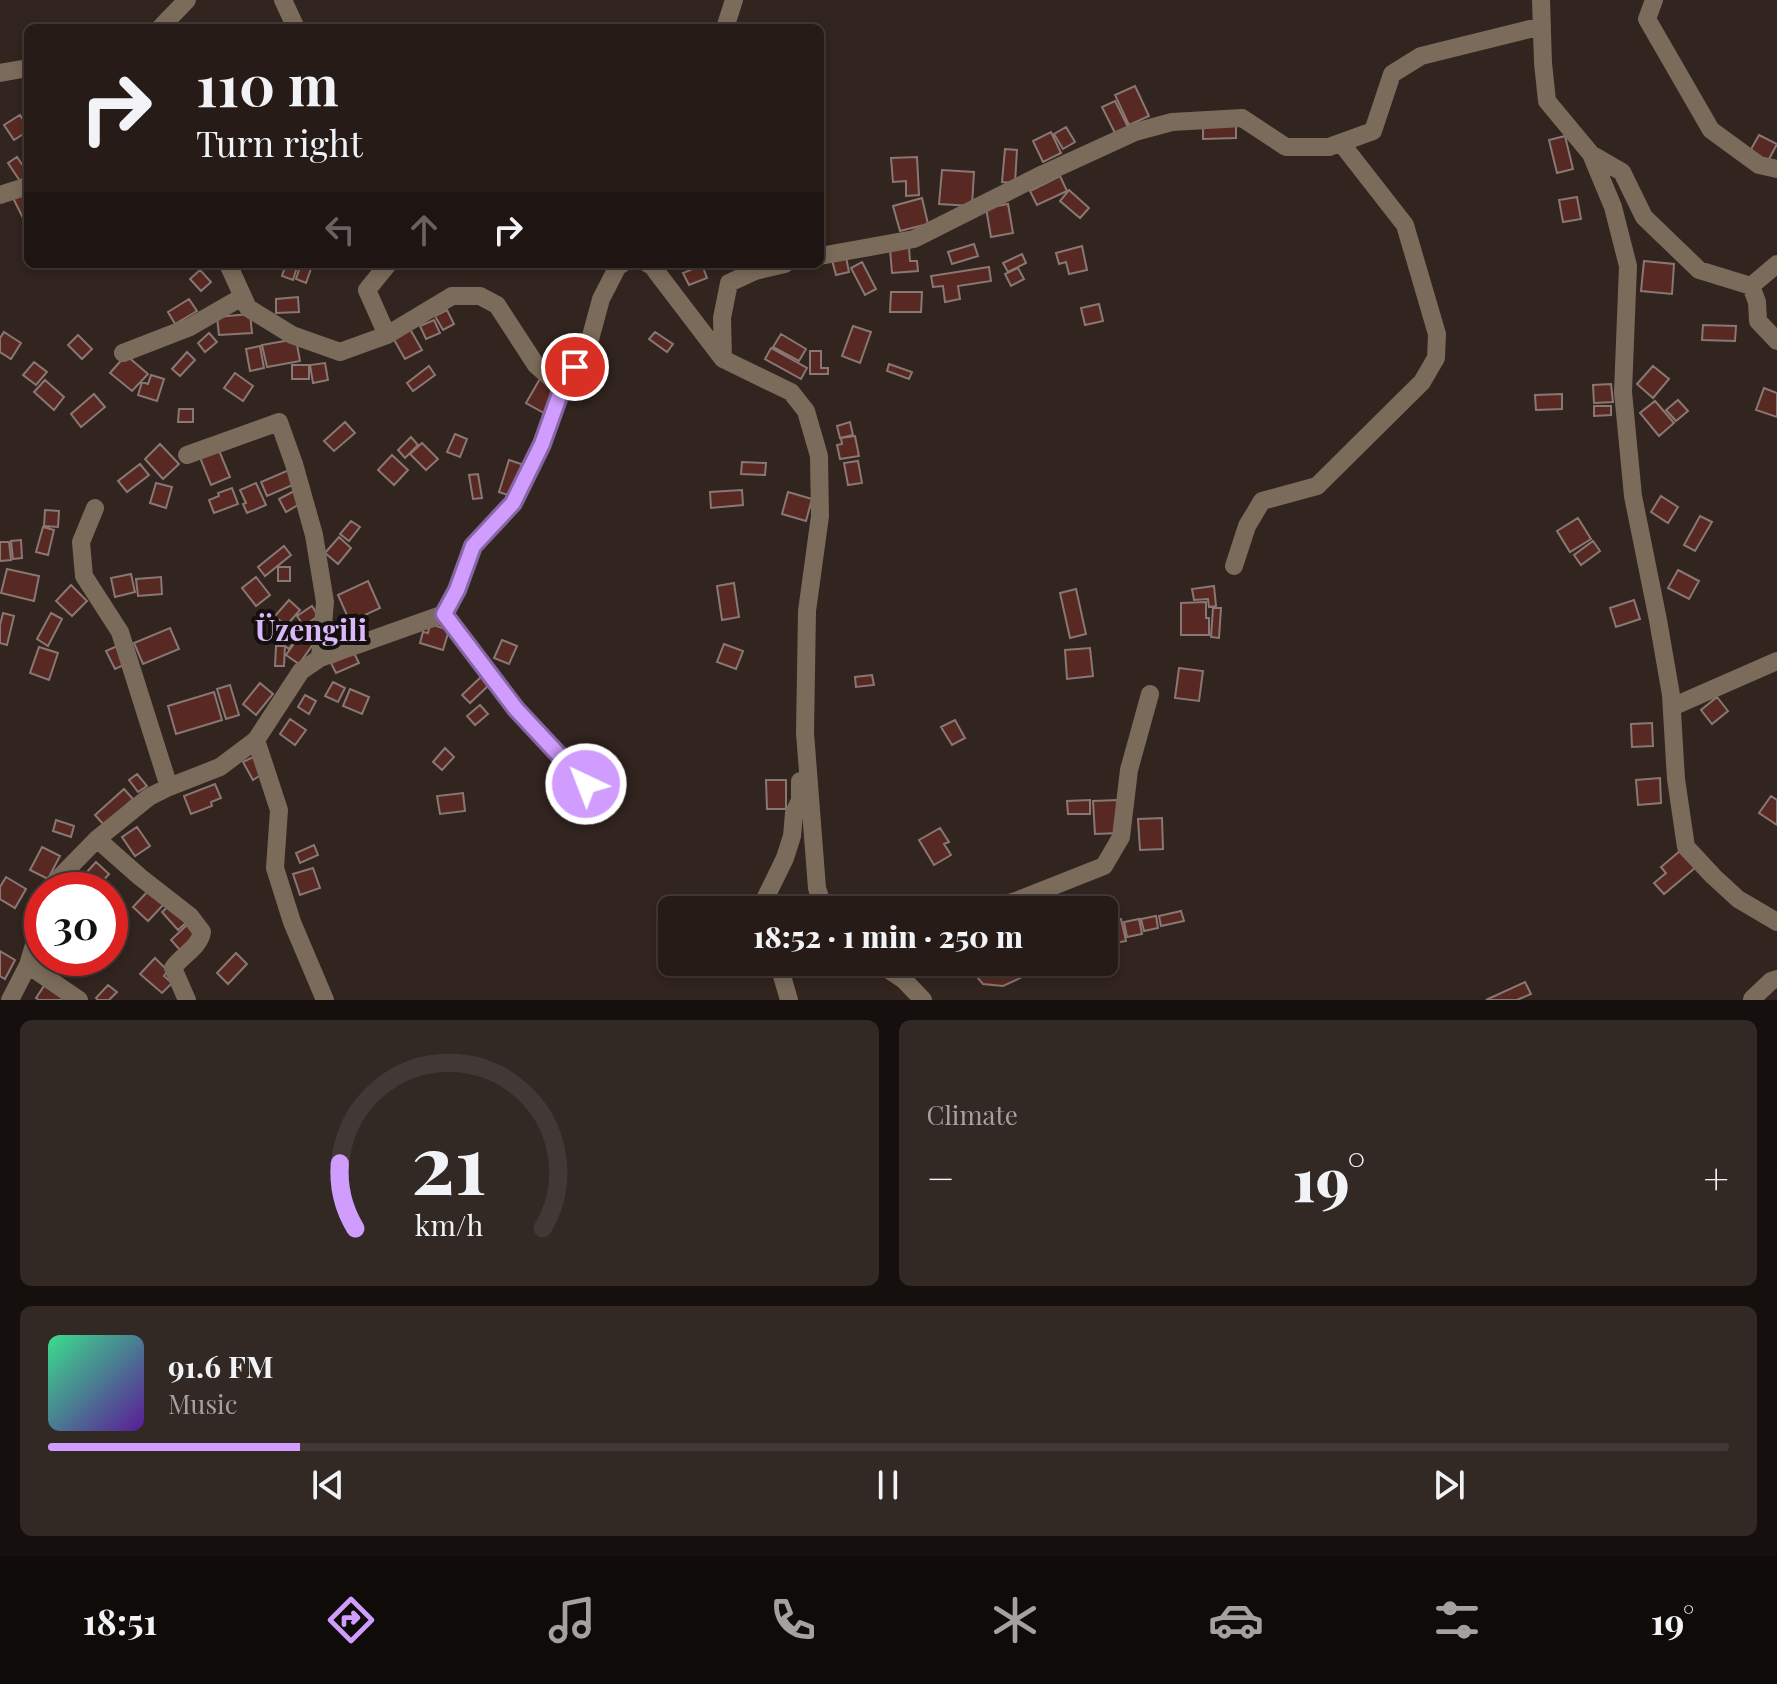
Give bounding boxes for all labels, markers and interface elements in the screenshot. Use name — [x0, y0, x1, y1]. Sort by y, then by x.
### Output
text: 110 m — [196, 46, 339, 121]
icon: right — [64, 56, 168, 160]
text: Turn right — [196, 118, 363, 166]
icon: left — [318, 208, 362, 252]
icon: ahead — [402, 208, 446, 252]
icon: right — [486, 208, 530, 252]
pin — [541, 333, 609, 401]
icon: arrive — [553, 345, 597, 389]
district label: Üzengili — [255, 609, 367, 649]
position arrow — [544, 742, 628, 826]
speed limit sign: 30 — [24, 872, 128, 976]
text: 18:52 · 1 min · 250 m — [753, 916, 1023, 956]
text: Climate — [927, 1097, 1018, 1132]
text: 21 — [412, 1105, 487, 1216]
text: 19° — [1293, 1137, 1366, 1217]
text: − — [927, 1147, 955, 1206]
text: + — [1703, 1147, 1729, 1206]
text: km/h — [415, 1205, 484, 1243]
text: 91.6 FM — [168, 1346, 274, 1386]
text: Music — [168, 1386, 237, 1421]
icon: previous — [306, 1463, 350, 1507]
icon: pause — [866, 1463, 910, 1507]
icon: next — [1427, 1463, 1471, 1507]
icon: directions — [323, 1592, 379, 1648]
icon: music — [544, 1592, 600, 1648]
icon: phone — [765, 1592, 821, 1648]
icon: climate — [987, 1592, 1043, 1648]
icon: car — [1208, 1592, 1264, 1648]
icon: filters — [1429, 1592, 1485, 1648]
text: 18:51 — [83, 1596, 157, 1644]
text: 19° — [1651, 1596, 1694, 1644]

